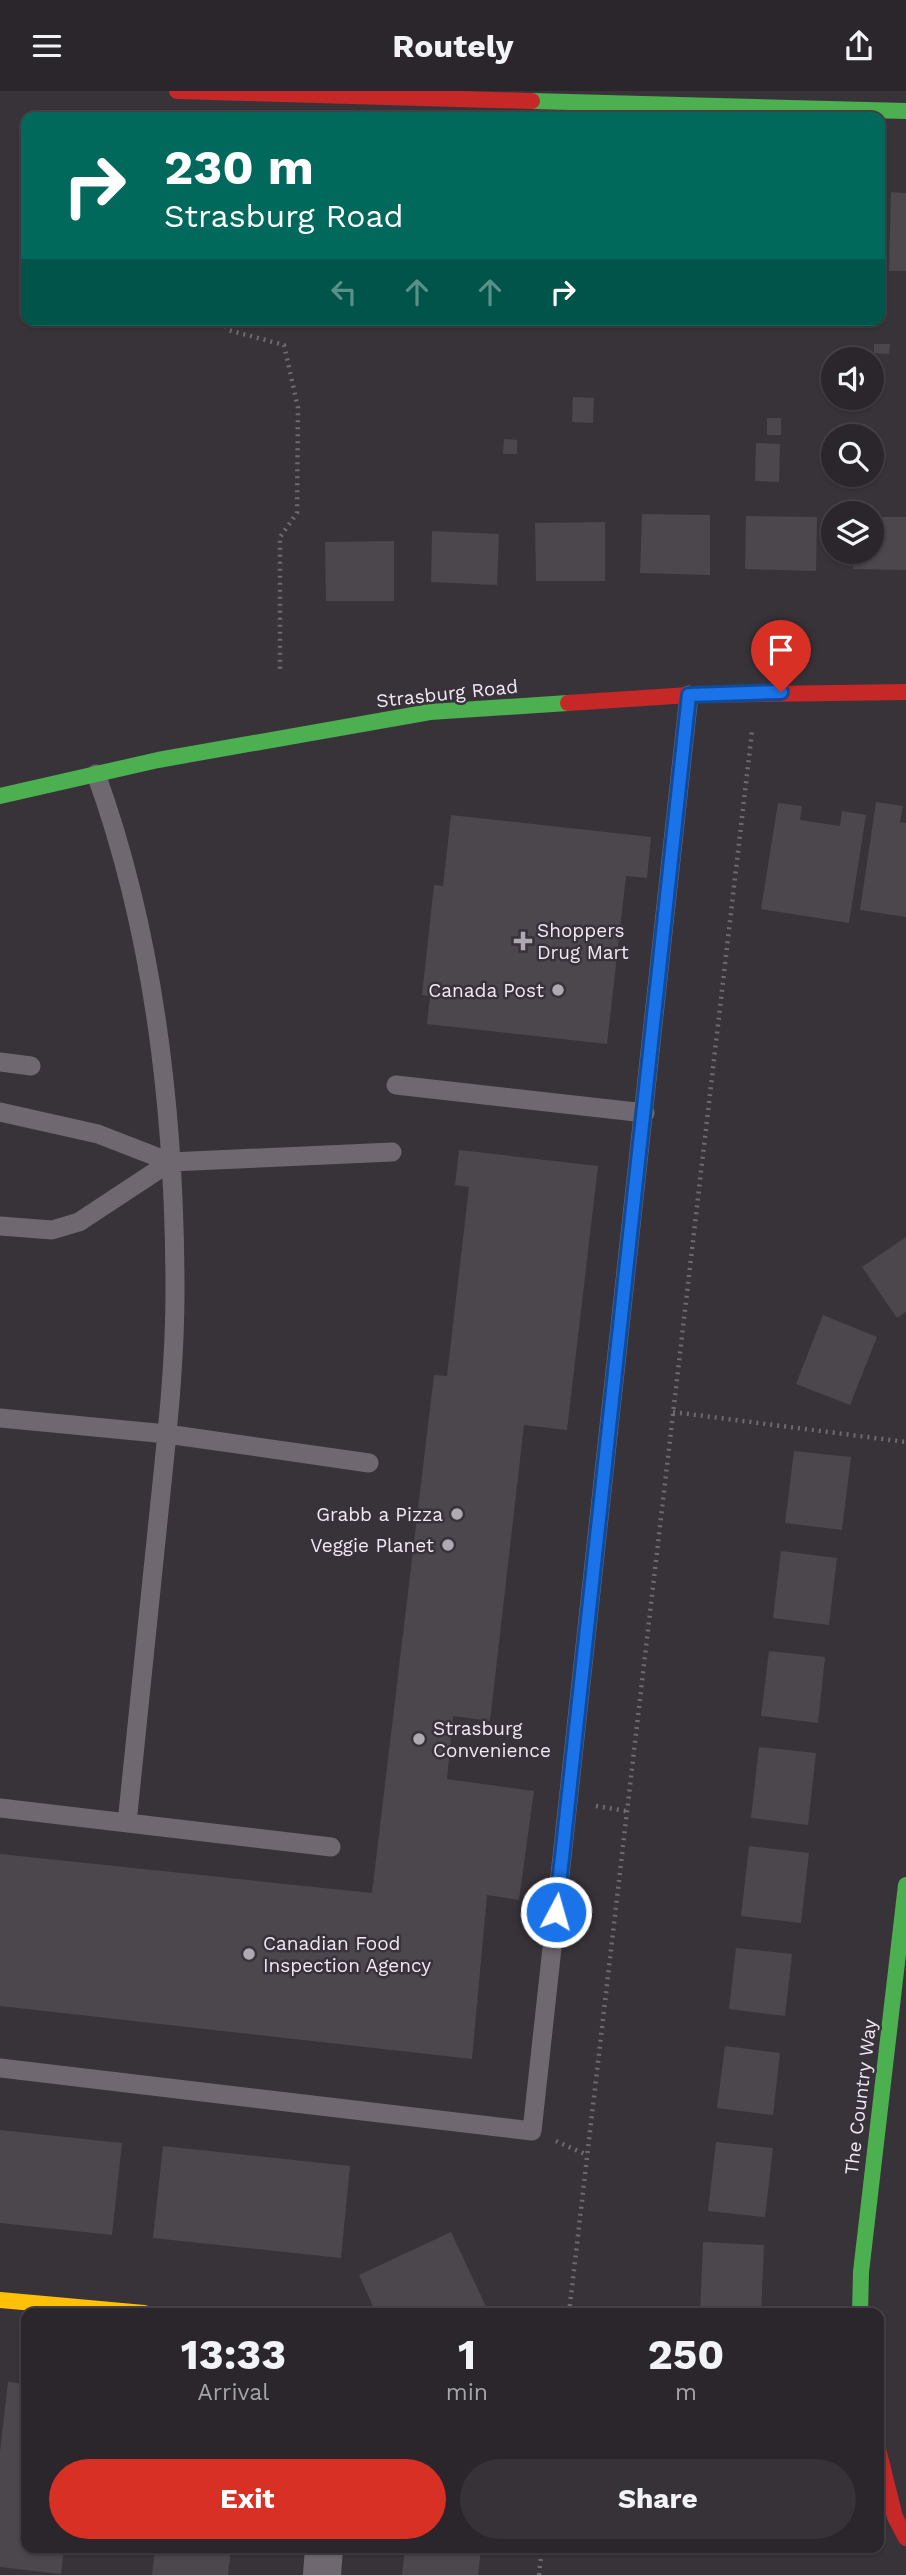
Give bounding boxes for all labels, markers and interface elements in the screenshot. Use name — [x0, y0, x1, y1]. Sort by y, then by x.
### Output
icon: menu — [28, 27, 66, 65]
text: Routely — [392, 27, 514, 65]
icon: share — [840, 27, 878, 65]
text: 230 m — [164, 138, 314, 196]
icon: right — [49, 140, 140, 231]
text: Strasburg Road — [164, 197, 404, 235]
icon: left — [325, 273, 363, 311]
icon: ahead — [398, 273, 436, 311]
icon: ahead — [471, 273, 509, 311]
icon: right — [544, 273, 582, 311]
map controls — [821, 347, 884, 564]
button: sound — [821, 347, 884, 410]
button: search — [821, 424, 884, 487]
button: layers — [821, 501, 884, 564]
pin — [751, 620, 811, 692]
icon: arrive — [762, 631, 800, 669]
street label: Strasburg Road — [375, 675, 519, 712]
place label: Shoppers Drug Mart — [537, 919, 629, 964]
marker: Shoppers Drug Mart — [515, 933, 531, 949]
place label: Canada Post — [428, 979, 544, 1002]
marker: Canada Post — [550, 982, 566, 998]
place label: Grabb a Pizza — [316, 1503, 443, 1526]
marker: Grabb a Pizza — [449, 1506, 465, 1522]
place label: Veggie Planet — [310, 1534, 434, 1557]
marker: Veggie Planet — [440, 1537, 456, 1553]
place label: Strasburg Convenience — [433, 1717, 551, 1762]
marker: Strasburg Convenience — [411, 1731, 427, 1747]
position arrow — [519, 1875, 593, 1949]
place label: Canadian Food Inspection Agency — [263, 1932, 431, 1977]
marker: Canadian Food Inspection Agency — [241, 1946, 257, 1962]
street label: The Country Way — [840, 2018, 881, 2176]
text: 13:33 — [181, 2330, 286, 2379]
text: 1 — [458, 2330, 476, 2379]
text: 250 — [648, 2330, 724, 2379]
text: Arrival — [198, 2379, 269, 2406]
text: min — [446, 2379, 488, 2406]
text: m — [675, 2379, 697, 2406]
button: Exit — [49, 2459, 446, 2539]
button: Share — [460, 2459, 856, 2539]

